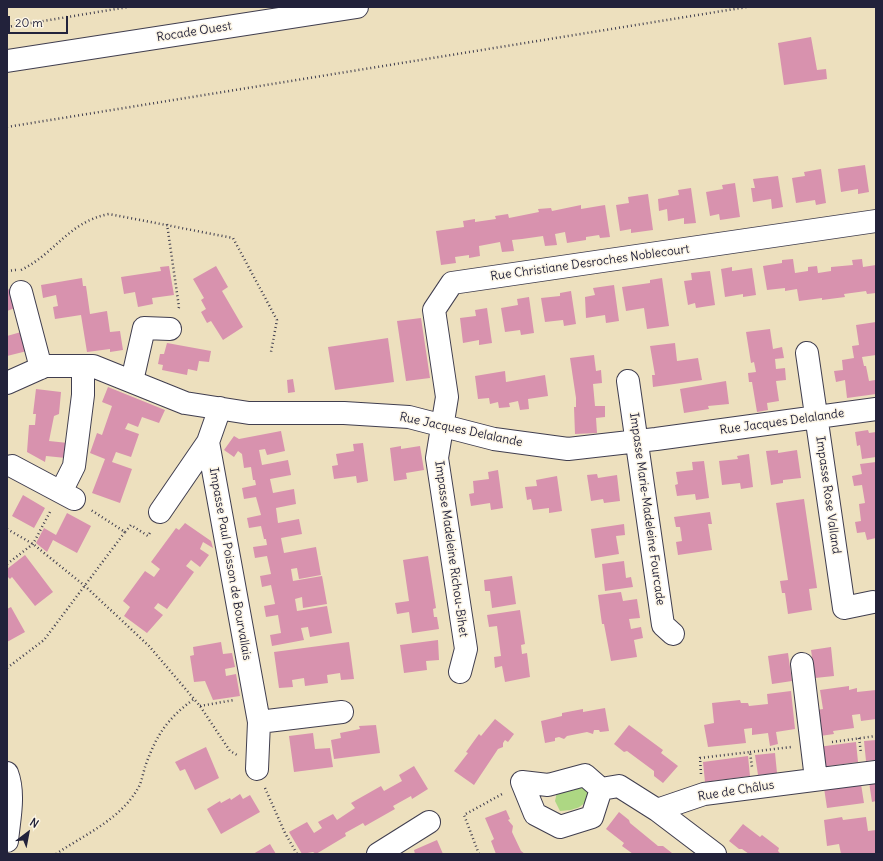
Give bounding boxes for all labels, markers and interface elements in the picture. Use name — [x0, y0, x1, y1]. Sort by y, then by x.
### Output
scale bar — [10, 8, 70, 34]
text: 20 m — [15, 15, 43, 30]
street label: Rocade Ouest — [156, 19, 232, 45]
street label: Rue Christiane Desroches Noblecourt — [490, 242, 690, 284]
street label: Rue Jacques Delalande — [719, 406, 845, 438]
street label: Rue Jacques Delalande — [398, 410, 524, 450]
street label: Impasse Marie-Madeleine Fourcade — [626, 412, 668, 606]
street label: Impasse Rose Valland — [813, 435, 843, 555]
street label: Impasse Madeleine Richou-Bihet — [432, 460, 470, 638]
street label: Impasse Paul Poisson de Bourvallais — [206, 466, 254, 662]
street label: Rue de Châlus — [697, 778, 775, 804]
north arrow — [8, 813, 48, 853]
text: N — [27, 815, 41, 831]

